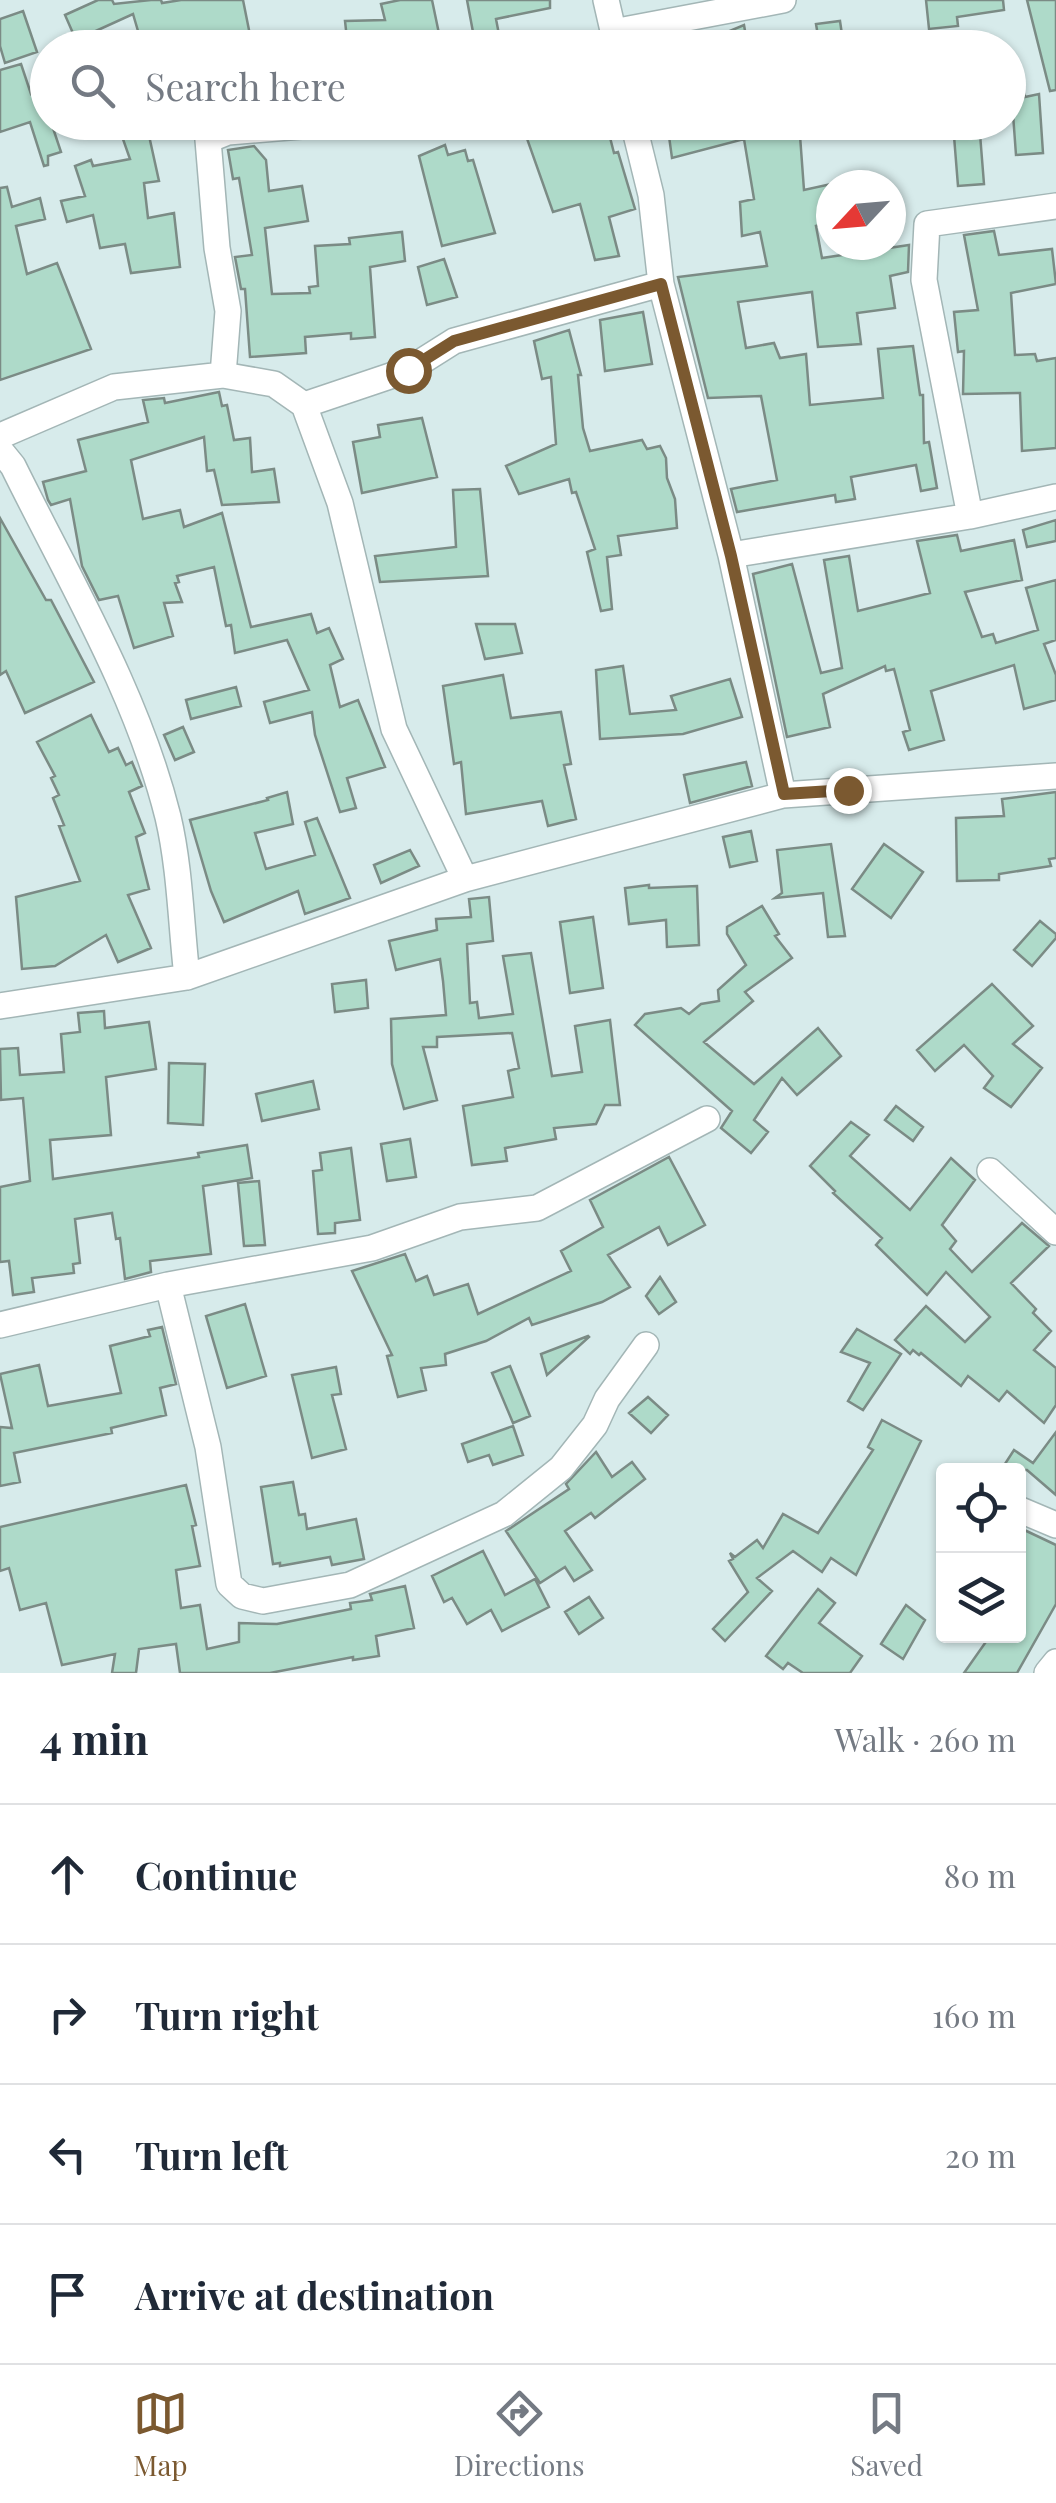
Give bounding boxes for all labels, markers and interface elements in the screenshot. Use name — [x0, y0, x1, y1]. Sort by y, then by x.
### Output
search box — [30, 30, 1026, 140]
icon: search — [65, 58, 120, 113]
text: Search here — [145, 60, 346, 111]
north arrow — [816, 170, 906, 260]
route start — [386, 348, 432, 394]
route end — [826, 768, 872, 814]
map controls — [936, 1463, 1026, 1643]
button: locate — [936, 1463, 1026, 1553]
button: layers — [936, 1553, 1026, 1643]
text: 4 min — [40, 1710, 149, 1766]
text: Walk · 260 m — [834, 1717, 1016, 1760]
icon: ahead — [40, 1847, 95, 1902]
text: Continue — [135, 1849, 297, 1900]
text: 80 m — [944, 1853, 1016, 1896]
icon: right — [40, 1987, 95, 2042]
text: Turn right — [135, 1989, 319, 2040]
text: 160 m — [932, 1993, 1016, 2036]
icon: left — [40, 2127, 95, 2182]
text: Turn left — [135, 2129, 288, 2180]
text: 20 m — [945, 2133, 1016, 2176]
icon: arrive — [40, 2267, 95, 2322]
text: Arrive at destination — [135, 2269, 494, 2320]
tab: Map — [133, 2386, 188, 2483]
tab: Directions — [454, 2386, 585, 2483]
tab: Saved — [850, 2386, 923, 2483]

